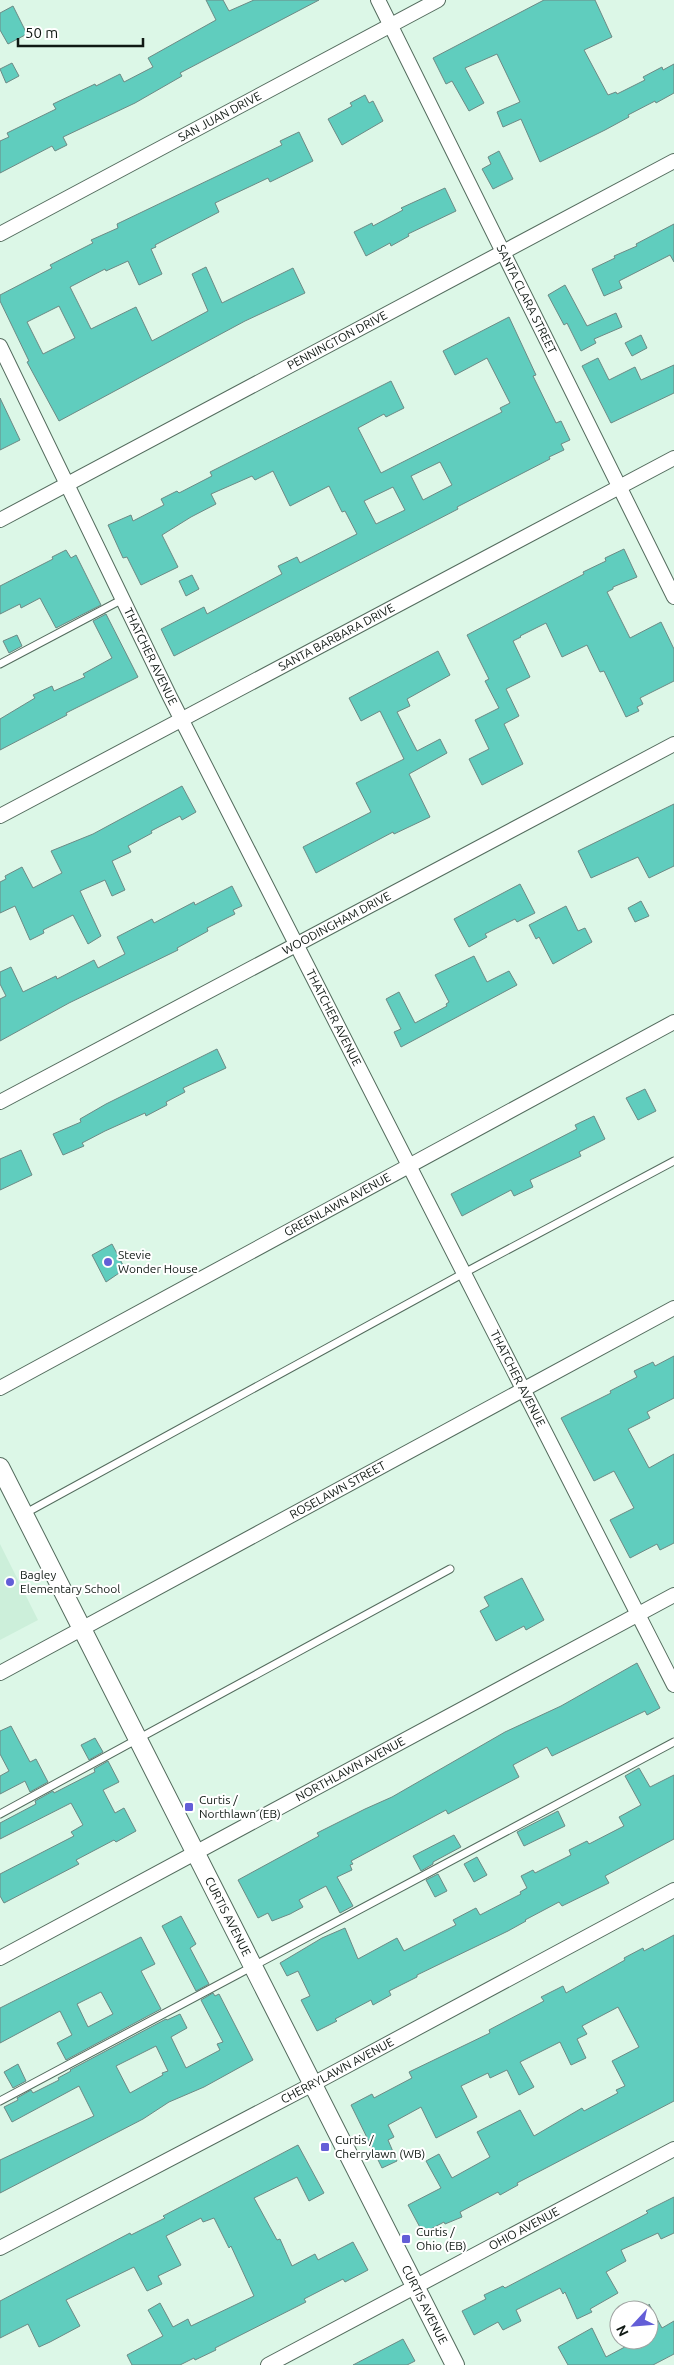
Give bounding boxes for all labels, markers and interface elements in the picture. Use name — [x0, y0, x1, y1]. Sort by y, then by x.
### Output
scale bar — [18, 15, 142, 47]
text: 50 m — [25, 24, 58, 41]
street label: SAN JUAN DRIVE — [176, 89, 263, 144]
street label: SANTA CLARA STREET — [494, 242, 559, 356]
street label: PENNINGTON DRIVE — [285, 308, 389, 372]
street label: SANTA BARBARA DRIVE — [276, 601, 397, 673]
street label: THATCHER AVENUE — [122, 606, 180, 707]
street label: WOODINGHAM DRIVE — [280, 889, 393, 957]
street label: THATCHER AVENUE — [304, 967, 364, 1068]
street label: GREENLAWN AVENUE — [282, 1170, 393, 1238]
place label: Stevie Wonder House — [118, 1248, 198, 1275]
marker: Stevie Wonder House — [102, 1256, 114, 1268]
street label: THATCHER AVENUE — [488, 1328, 548, 1429]
street label: ROSELAWN STREET — [287, 1458, 388, 1521]
place label: Bagley Elementary School — [20, 1568, 120, 1595]
marker: Bagley Elementary School — [4, 1576, 16, 1588]
street label: NORTHLAWN AVENUE — [293, 1734, 407, 1803]
place label: Curtis / Northlawn (EB) — [199, 1793, 281, 1821]
marker: Curtis / Northlawn (EB) — [183, 1801, 195, 1813]
street label: CURTIS AVENUE — [203, 1875, 254, 1958]
street label: CHERRYLAWN AVENUE — [278, 2035, 396, 2106]
place label: Curtis / Cherrylawn (WB) — [335, 2133, 425, 2161]
marker: Curtis / Cherrylawn (WB) — [319, 2141, 331, 2153]
street label: OHIO AVENUE — [486, 2204, 561, 2252]
place label: Curtis / Ohio (EB) — [416, 2225, 467, 2253]
marker: Curtis / Ohio (EB) — [400, 2233, 412, 2245]
street label: CURTIS AVENUE — [399, 2263, 450, 2346]
north arrow — [609, 2300, 659, 2350]
text: N — [613, 2322, 632, 2339]

